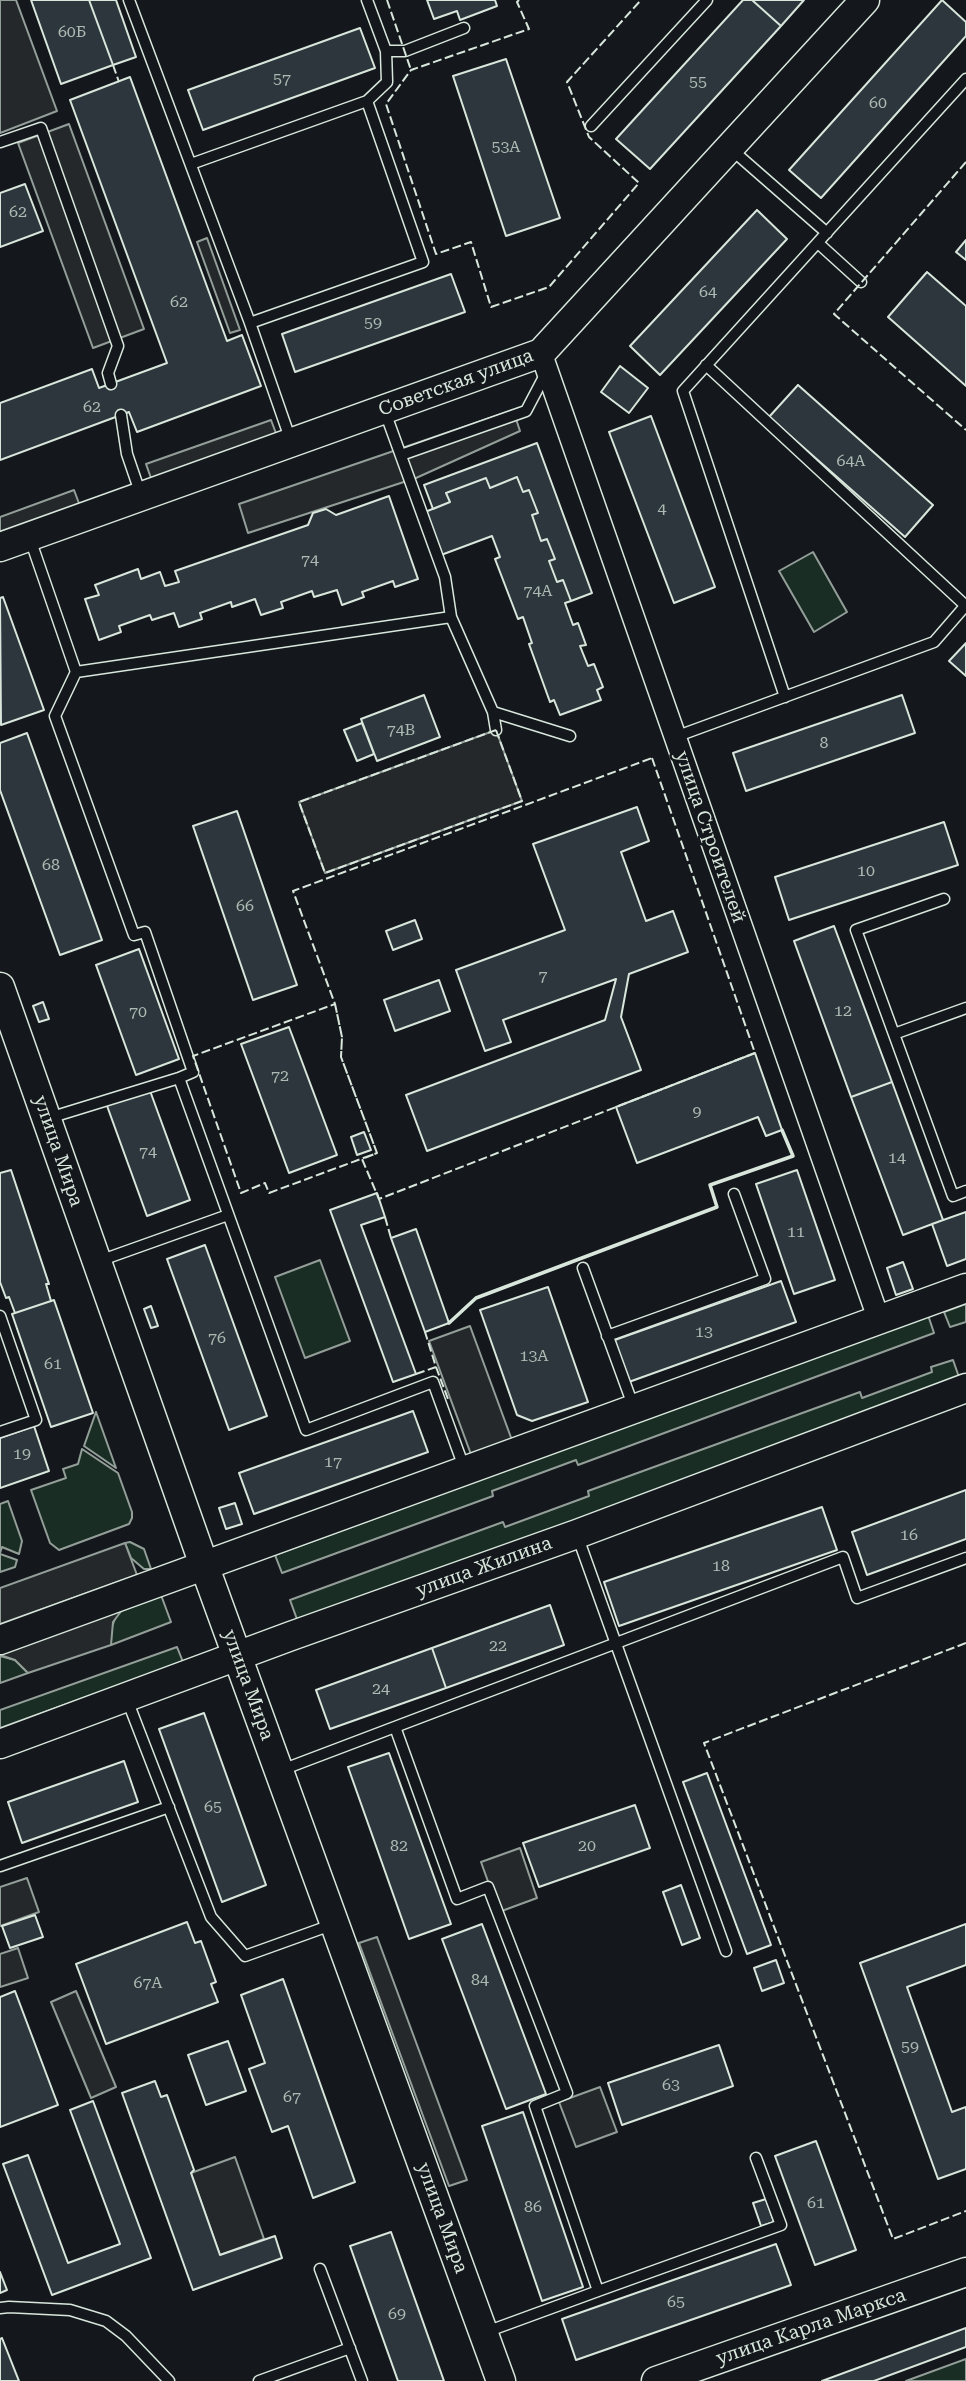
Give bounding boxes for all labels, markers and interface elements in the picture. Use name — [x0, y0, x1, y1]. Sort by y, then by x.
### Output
house number: 60Б — [58, 22, 86, 42]
house number: 57 — [273, 69, 291, 89]
house number: 55 — [689, 72, 707, 92]
house number: 60 — [869, 93, 887, 113]
house number: 53А — [491, 137, 521, 157]
house number: 62 — [9, 202, 27, 222]
house number: 64 — [699, 282, 717, 302]
house number: 62 — [170, 292, 188, 312]
house number: 59 — [364, 313, 382, 333]
street label: Советская улица — [375, 344, 537, 422]
house number: 62 — [83, 397, 101, 417]
house number: 64А — [836, 451, 866, 471]
house number: 4 — [658, 499, 666, 519]
house number: 74 — [301, 550, 319, 570]
house number: 74А — [523, 581, 553, 601]
house number: 74В — [387, 720, 415, 740]
house number: 8 — [820, 733, 828, 753]
street label: улица Строителей — [670, 748, 750, 926]
house number: 68 — [42, 855, 60, 875]
house number: 10 — [857, 861, 875, 881]
house number: 66 — [236, 896, 254, 916]
house number: 7 — [539, 966, 547, 986]
house number: 12 — [834, 1001, 852, 1021]
house number: 70 — [129, 1002, 147, 1022]
house number: 72 — [271, 1066, 289, 1086]
street label: улица Мира — [28, 1092, 88, 1210]
house number: 9 — [693, 1102, 701, 1122]
house number: 74 — [139, 1142, 157, 1162]
house number: 14 — [888, 1148, 906, 1168]
house number: 11 — [787, 1222, 805, 1242]
house number: 13 — [695, 1322, 713, 1342]
house number: 76 — [208, 1328, 226, 1348]
house number: 13А — [519, 1346, 549, 1366]
house number: 61 — [44, 1354, 62, 1374]
house number: 19 — [13, 1444, 31, 1464]
house number: 17 — [324, 1452, 342, 1472]
house number: 16 — [900, 1525, 918, 1545]
street label: улица Жилина — [413, 1532, 555, 1602]
house number: 18 — [712, 1556, 730, 1576]
street label: улица Мира — [217, 1627, 279, 1743]
house number: 22 — [489, 1636, 507, 1656]
house number: 24 — [372, 1679, 390, 1699]
house number: 65 — [204, 1797, 222, 1817]
house number: 82 — [390, 1836, 408, 1856]
house number: 20 — [578, 1836, 596, 1856]
house number: 84 — [471, 1970, 489, 1990]
house number: 67А — [133, 1973, 163, 1993]
house number: 59 — [901, 2037, 919, 2057]
house number: 63 — [662, 2075, 680, 2095]
house number: 67 — [283, 2087, 301, 2107]
street label: улица Мира — [411, 2160, 473, 2276]
house number: 61 — [807, 2193, 825, 2213]
house number: 86 — [524, 2197, 542, 2217]
street label: улица Карла Маркса — [713, 2284, 909, 2370]
house number: 65 — [667, 2292, 685, 2312]
house number: 69 — [388, 2304, 406, 2324]

